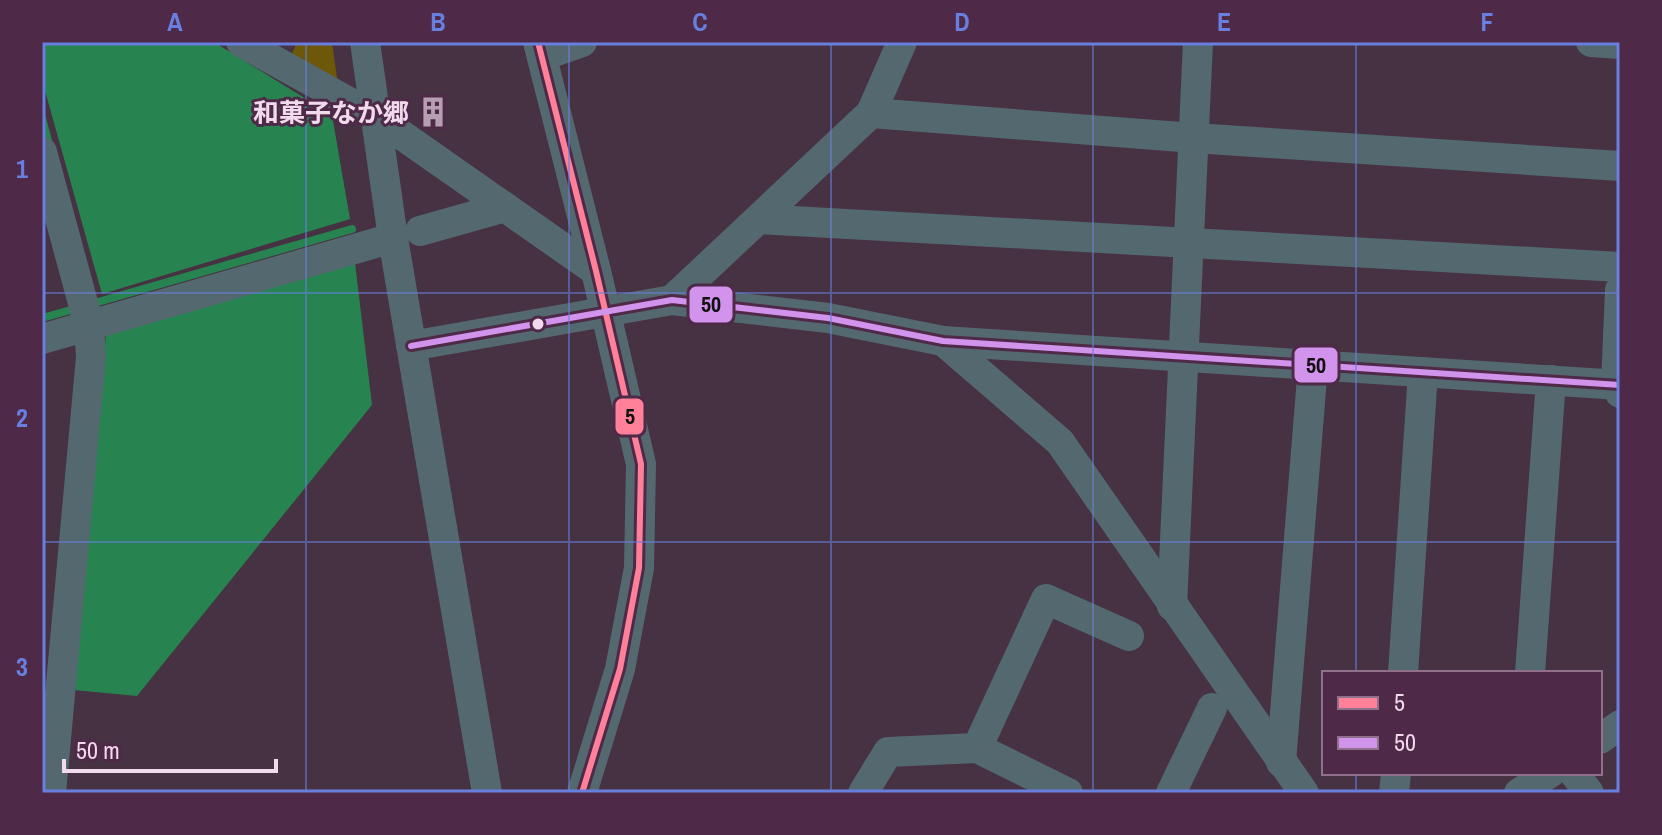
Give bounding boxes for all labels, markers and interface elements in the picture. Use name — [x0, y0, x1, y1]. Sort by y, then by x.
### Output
text: A — [167, 4, 183, 39]
text: B — [430, 4, 446, 39]
text: C — [692, 4, 708, 39]
text: D — [954, 4, 970, 39]
text: E — [1217, 4, 1231, 39]
text: F — [1480, 4, 1494, 39]
place label: 和菓子なか郷 — [253, 95, 409, 130]
building icon: 和菓子なか郷 — [416, 95, 450, 129]
text: 1 — [16, 151, 28, 186]
line badge: 50 — [688, 285, 734, 324]
text: 50 — [701, 289, 721, 319]
unlabelled marker — [530, 316, 546, 332]
line badge: 50 — [1293, 346, 1339, 384]
text: 50 — [1306, 350, 1326, 380]
line badge: 5 — [614, 397, 645, 436]
text: 2 — [16, 400, 28, 435]
text: 5 — [625, 401, 635, 431]
text: 3 — [16, 649, 28, 684]
legend — [1322, 671, 1602, 775]
text: 5 — [1394, 686, 1405, 718]
scale bar — [64, 723, 276, 773]
text: 50 — [1394, 726, 1416, 758]
text: 50 m — [76, 734, 120, 766]

